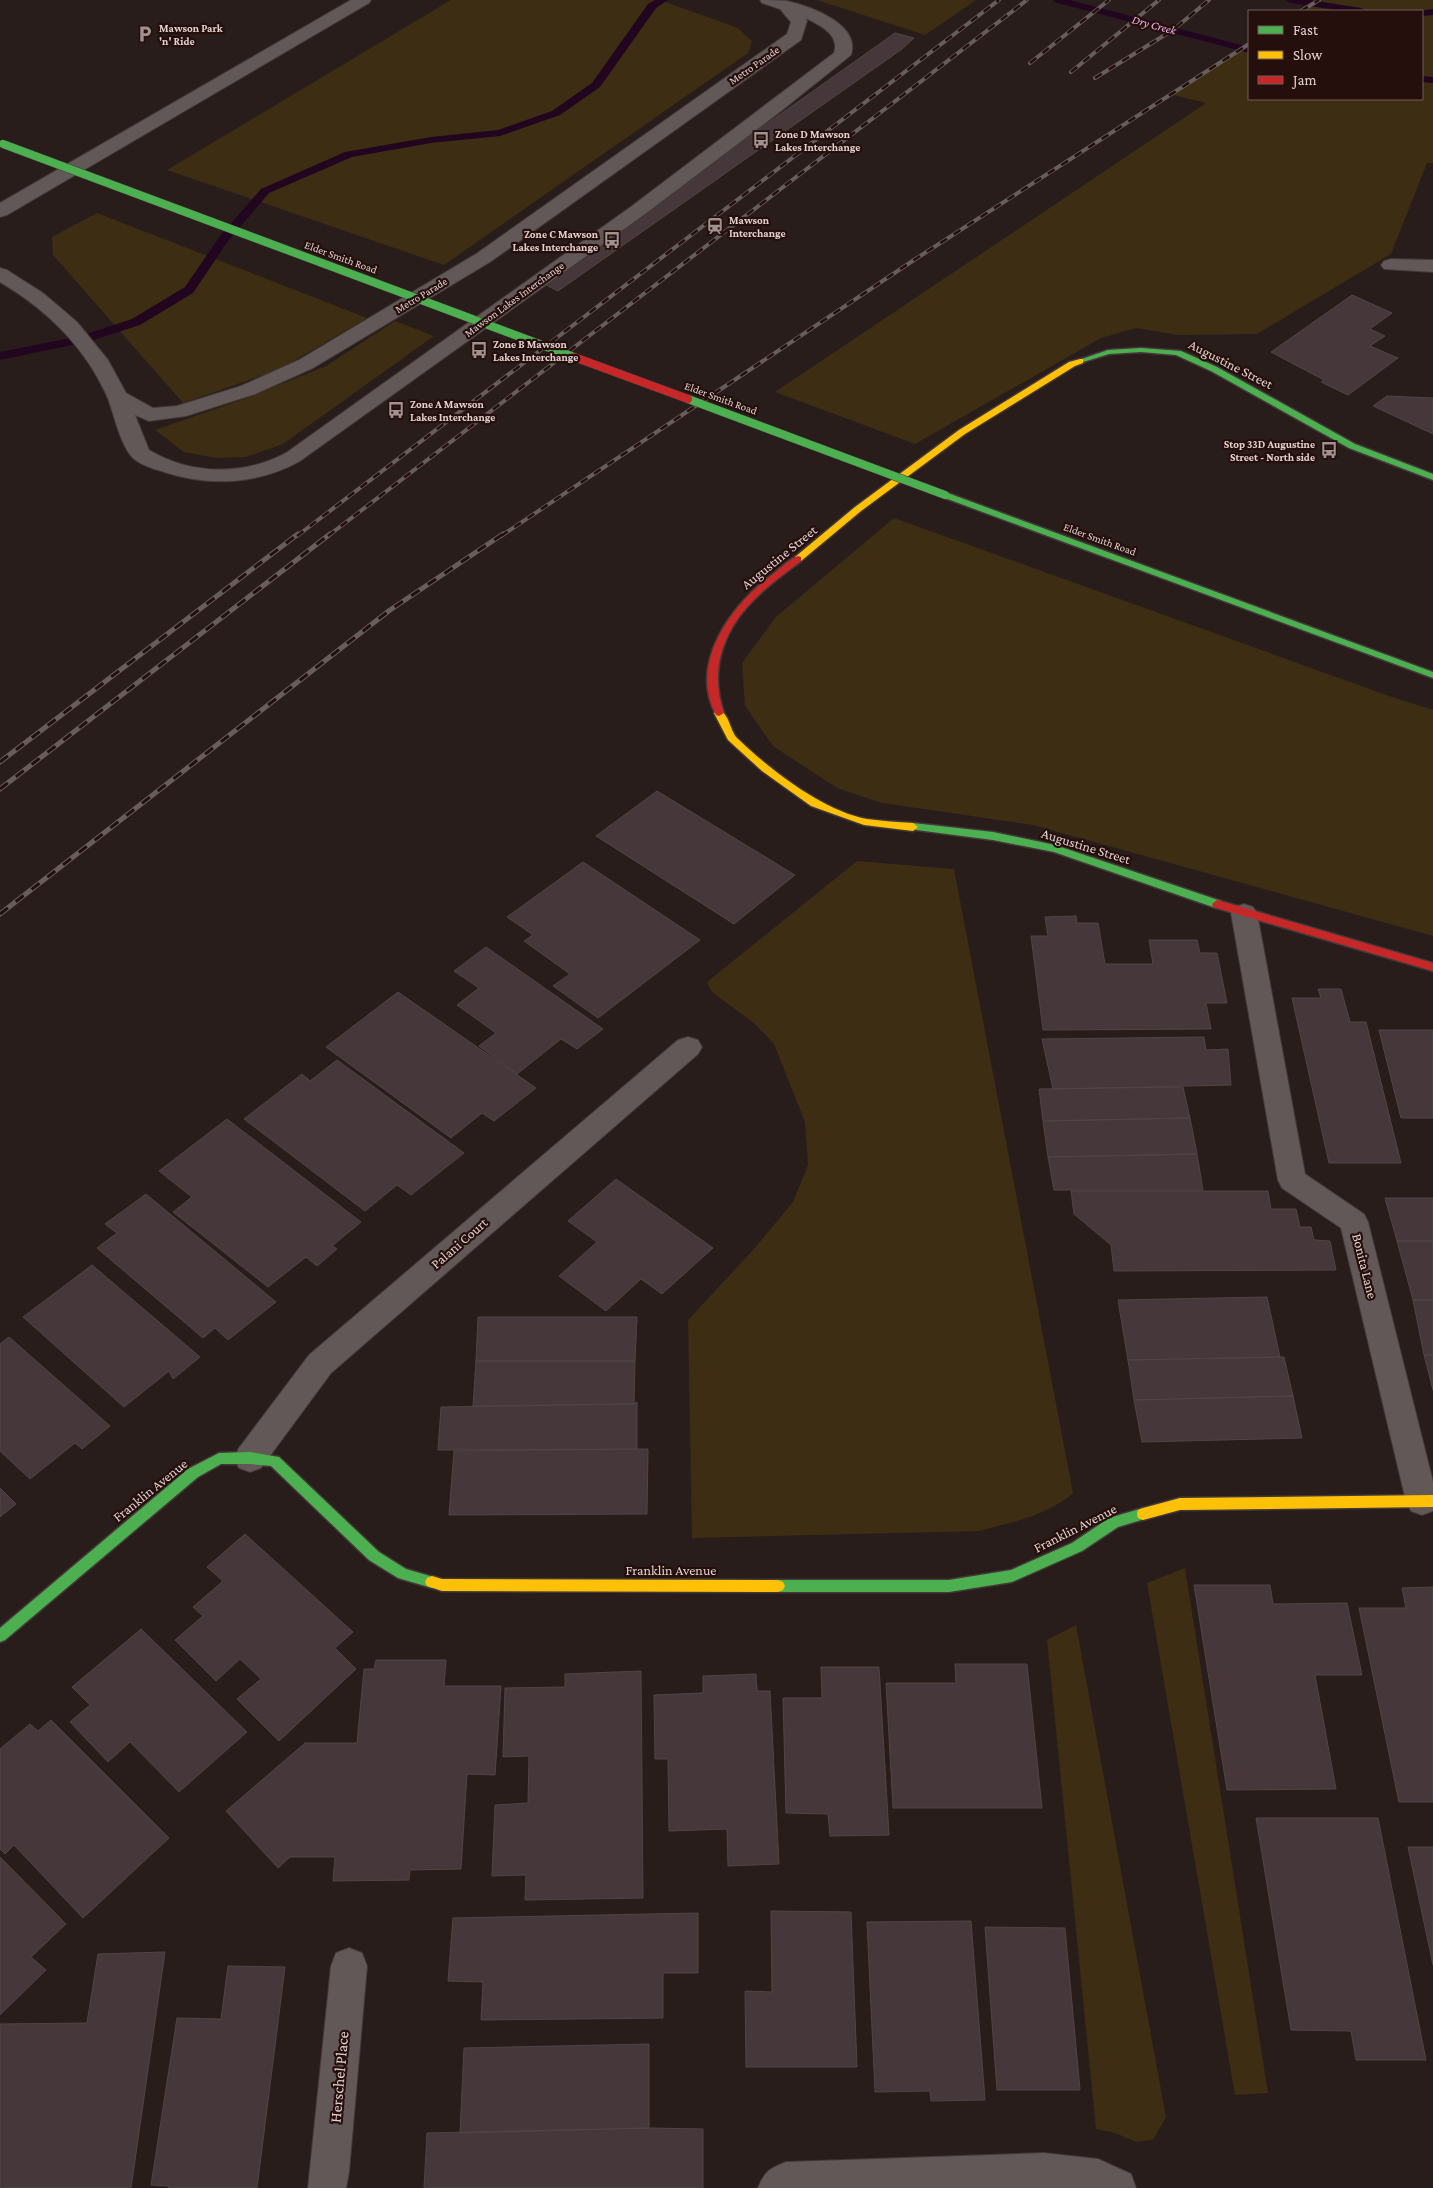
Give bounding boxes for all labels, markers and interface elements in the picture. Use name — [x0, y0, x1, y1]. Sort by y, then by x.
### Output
legend — [1248, 10, 1423, 100]
water label: Dry Creek — [1130, 12, 1178, 38]
place label: Mawson Park 'n' Ride — [159, 22, 224, 47]
text: Fast — [1293, 22, 1319, 38]
parking icon: Mawson Park 'n' Ride — [135, 24, 155, 44]
street label: Metro Parade — [727, 43, 782, 87]
text: Slow — [1293, 47, 1323, 63]
text: Jam — [1291, 72, 1316, 89]
place label: Zone D Mawson Lakes Interchange — [775, 128, 860, 153]
bus stop icon: Zone D Mawson Lakes Interchange — [751, 130, 771, 150]
place label: Mawson Interchange — [729, 214, 786, 239]
station icon: Mawson Interchange — [705, 216, 725, 236]
place label: Zone C Mawson Lakes Interchange — [513, 228, 599, 253]
bus stop icon: Zone C Mawson Lakes Interchange — [602, 230, 622, 250]
street label: Elder Smith Road — [303, 238, 379, 276]
street label: Mawson Lakes Interchange — [462, 259, 567, 340]
street label: Metro Parade — [393, 275, 449, 315]
street label: Augustine Street — [1186, 336, 1276, 392]
place label: Zone B Mawson Lakes Interchange — [493, 338, 578, 363]
bus stop icon: Zone B Mawson Lakes Interchange — [469, 340, 489, 360]
street label: Elder Smith Road — [683, 379, 759, 417]
place label: Zone A Mawson Lakes Interchange — [410, 398, 495, 423]
bus stop icon: Zone A Mawson Lakes Interchange — [386, 400, 406, 420]
place label: Stop 33D Augustine Street - North side — [1224, 438, 1315, 463]
bus stop icon: Stop 33D Augustine Street - North side — [1319, 440, 1339, 460]
street label: Elder Smith Road — [1062, 520, 1138, 558]
street label: Augustine Street — [738, 522, 820, 592]
street label: Augustine Street — [1040, 825, 1133, 867]
street label: Palani Court — [428, 1214, 491, 1272]
street label: Bonita Lane — [1349, 1232, 1381, 1300]
street label: Franklin Avenue — [110, 1455, 190, 1525]
street label: Franklin Avenue — [1031, 1500, 1119, 1556]
street label: Franklin Avenue — [626, 1562, 716, 1578]
street label: Herschel Place — [327, 2030, 351, 2124]

